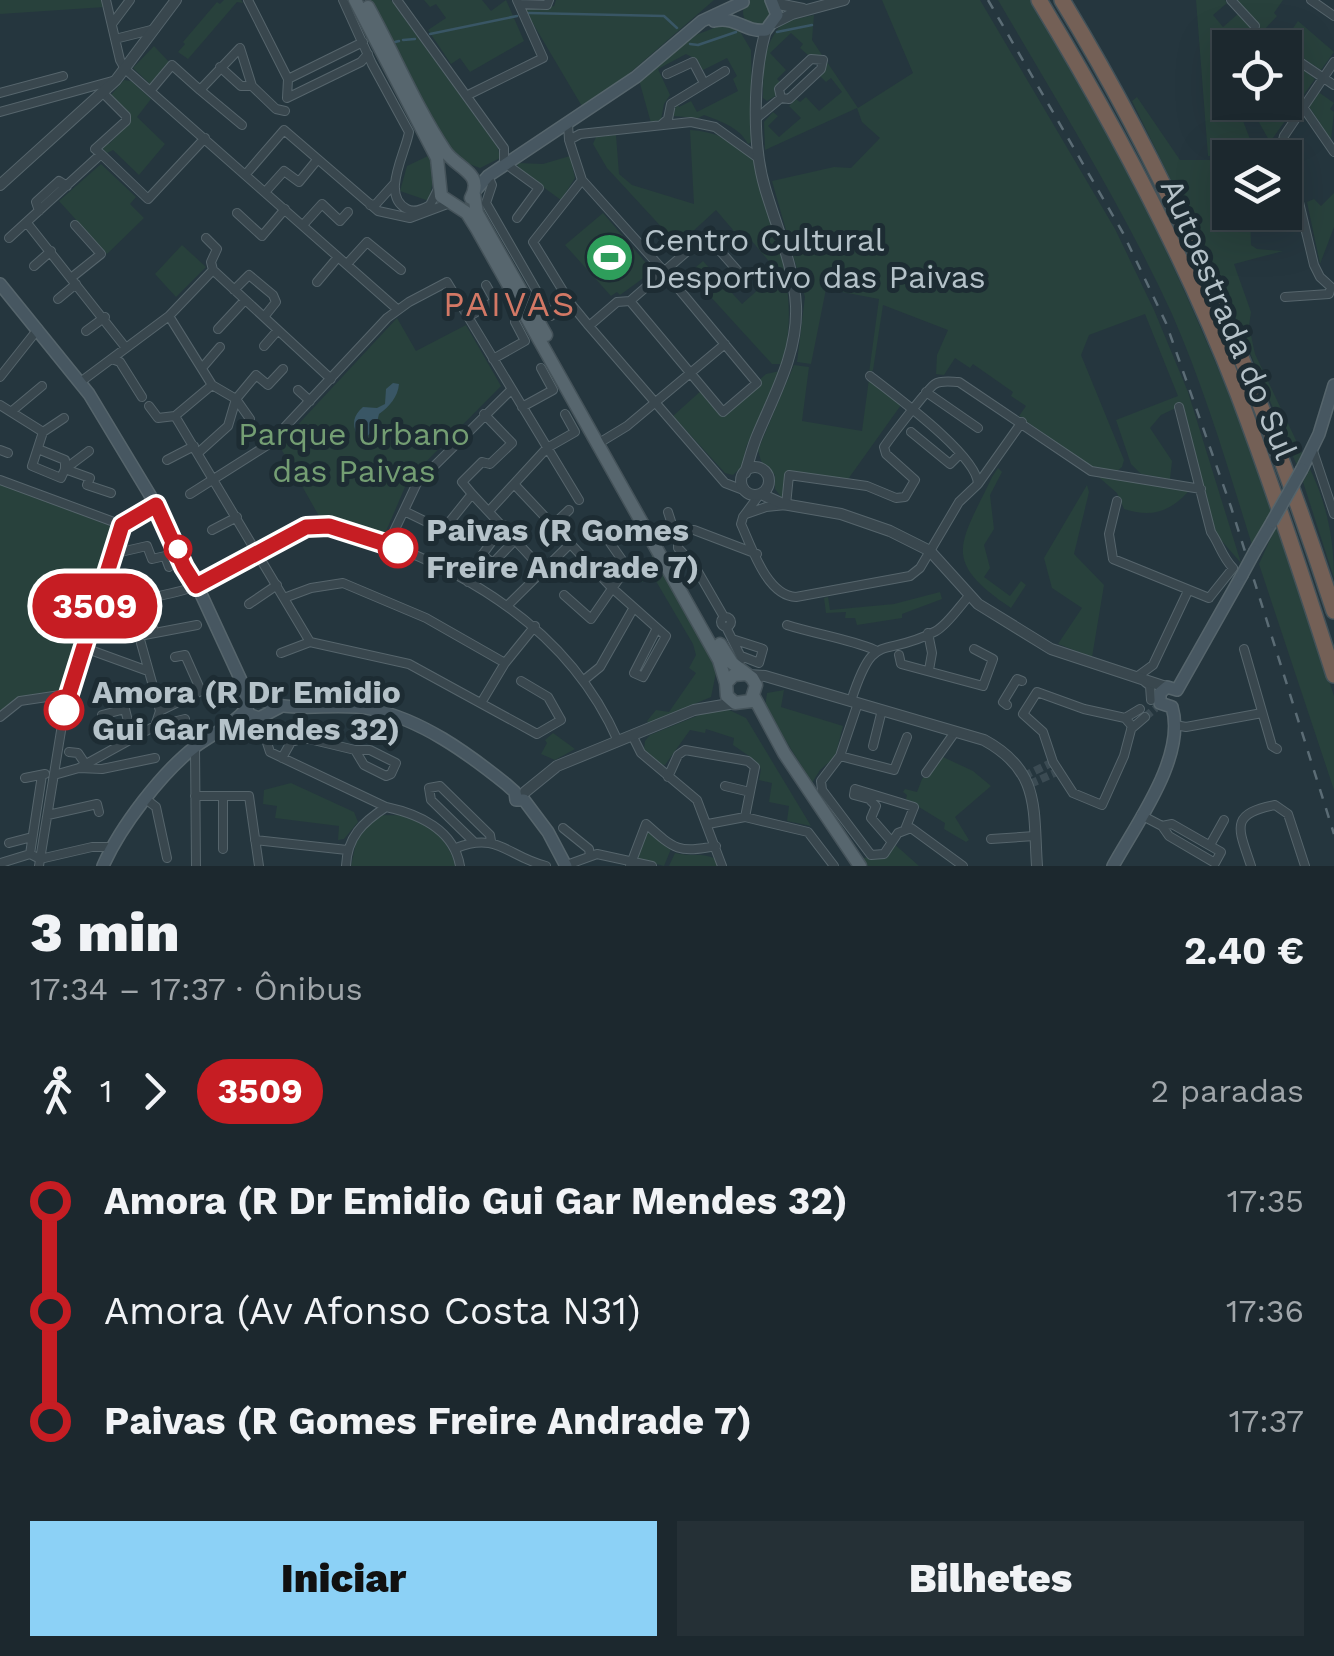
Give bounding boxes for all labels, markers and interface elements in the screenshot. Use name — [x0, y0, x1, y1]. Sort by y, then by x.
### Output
map controls — [1212, 30, 1302, 230]
button: locate — [1212, 30, 1302, 120]
button: layers — [1212, 140, 1302, 230]
street label: Autoestrada do Sul — [1153, 173, 1305, 465]
place label: Centro Cultural Desportivo das Paivas — [644, 221, 986, 296]
sports icon: Centro Cultural Desportivo das Paivas — [583, 232, 635, 284]
district label: PAIVAS — [443, 283, 577, 325]
park label: Parque Urbano das Paivas — [238, 415, 470, 490]
place label: Paivas (R Gomes Freire Andrade 7) — [426, 511, 699, 586]
marker: Paivas (R Gomes Freire Andrade 7) — [379, 529, 417, 567]
unlabelled marker — [165, 536, 191, 562]
line badge: 3509 — [25, 574, 165, 638]
text: 3509 — [52, 585, 138, 627]
place label: Amora (R Dr Emidio Gui Gar Mendes 32) — [92, 673, 401, 748]
marker: Amora (R Dr Emidio Gui Gar Mendes 32) — [45, 691, 83, 729]
text: 3 min — [30, 900, 180, 964]
text: 2.40 € — [1184, 929, 1304, 973]
text: 17:34 – 17:37 · Ônibus — [30, 970, 363, 1008]
icon: walk — [30, 1064, 85, 1119]
icon: forward — [127, 1064, 182, 1119]
text: 3509 — [217, 1070, 303, 1112]
text: 1 — [100, 1072, 112, 1110]
text: 2 paradas — [1150, 1072, 1304, 1110]
text: Amora (R Dr Emidio Gui Gar Mendes 32) — [104, 1179, 848, 1223]
text: 17:35 — [1227, 1182, 1304, 1220]
text: Amora (Av Afonso Costa N31) — [104, 1289, 640, 1333]
text: 17:36 — [1226, 1292, 1304, 1330]
text: Paivas (R Gomes Freire Andrade 7) — [104, 1399, 752, 1443]
text: 17:37 — [1229, 1402, 1304, 1440]
button: Iniciar — [30, 1521, 657, 1636]
button: Bilhetes — [677, 1521, 1304, 1636]

